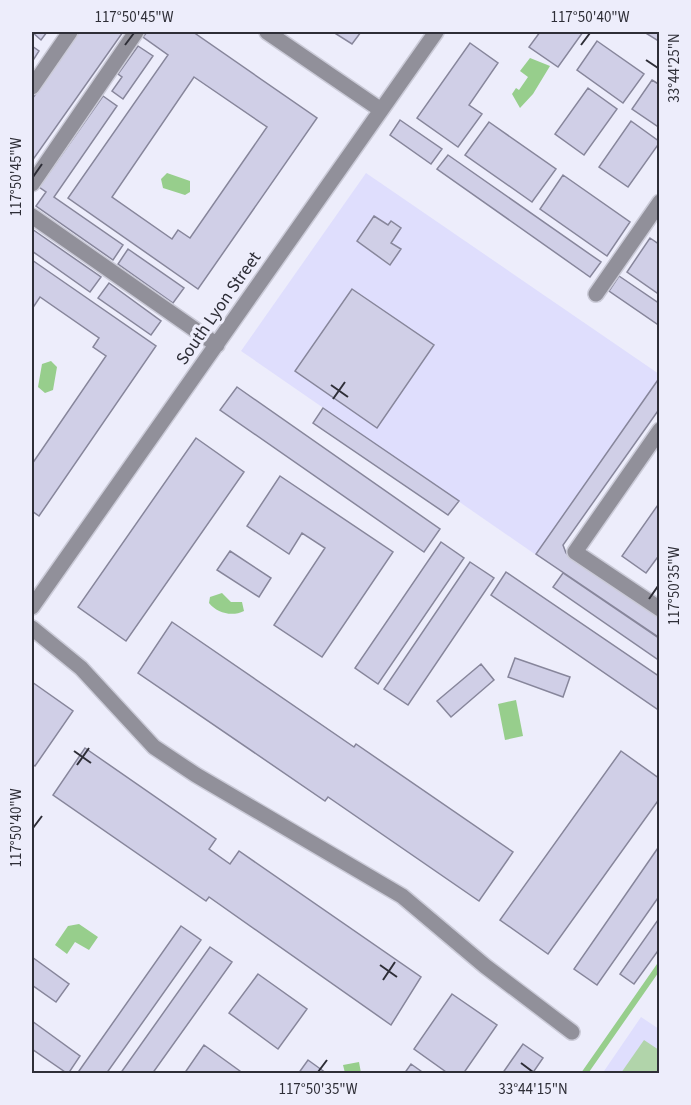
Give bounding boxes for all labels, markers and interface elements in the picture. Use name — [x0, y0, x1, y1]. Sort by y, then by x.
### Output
text: 117°50'45"W — [94, 7, 174, 28]
text: 117°50'40"W — [550, 7, 630, 28]
text: 33°44'25"N — [664, 33, 685, 103]
text: 117°50'45"W — [6, 137, 27, 217]
street label: South Lyon Street — [170, 246, 267, 370]
text: 117°50'35"W — [664, 546, 685, 626]
text: 117°50'40"W — [6, 788, 27, 868]
text: 117°50'35"W — [278, 1079, 358, 1100]
text: 33°44'15"N — [498, 1079, 568, 1100]

